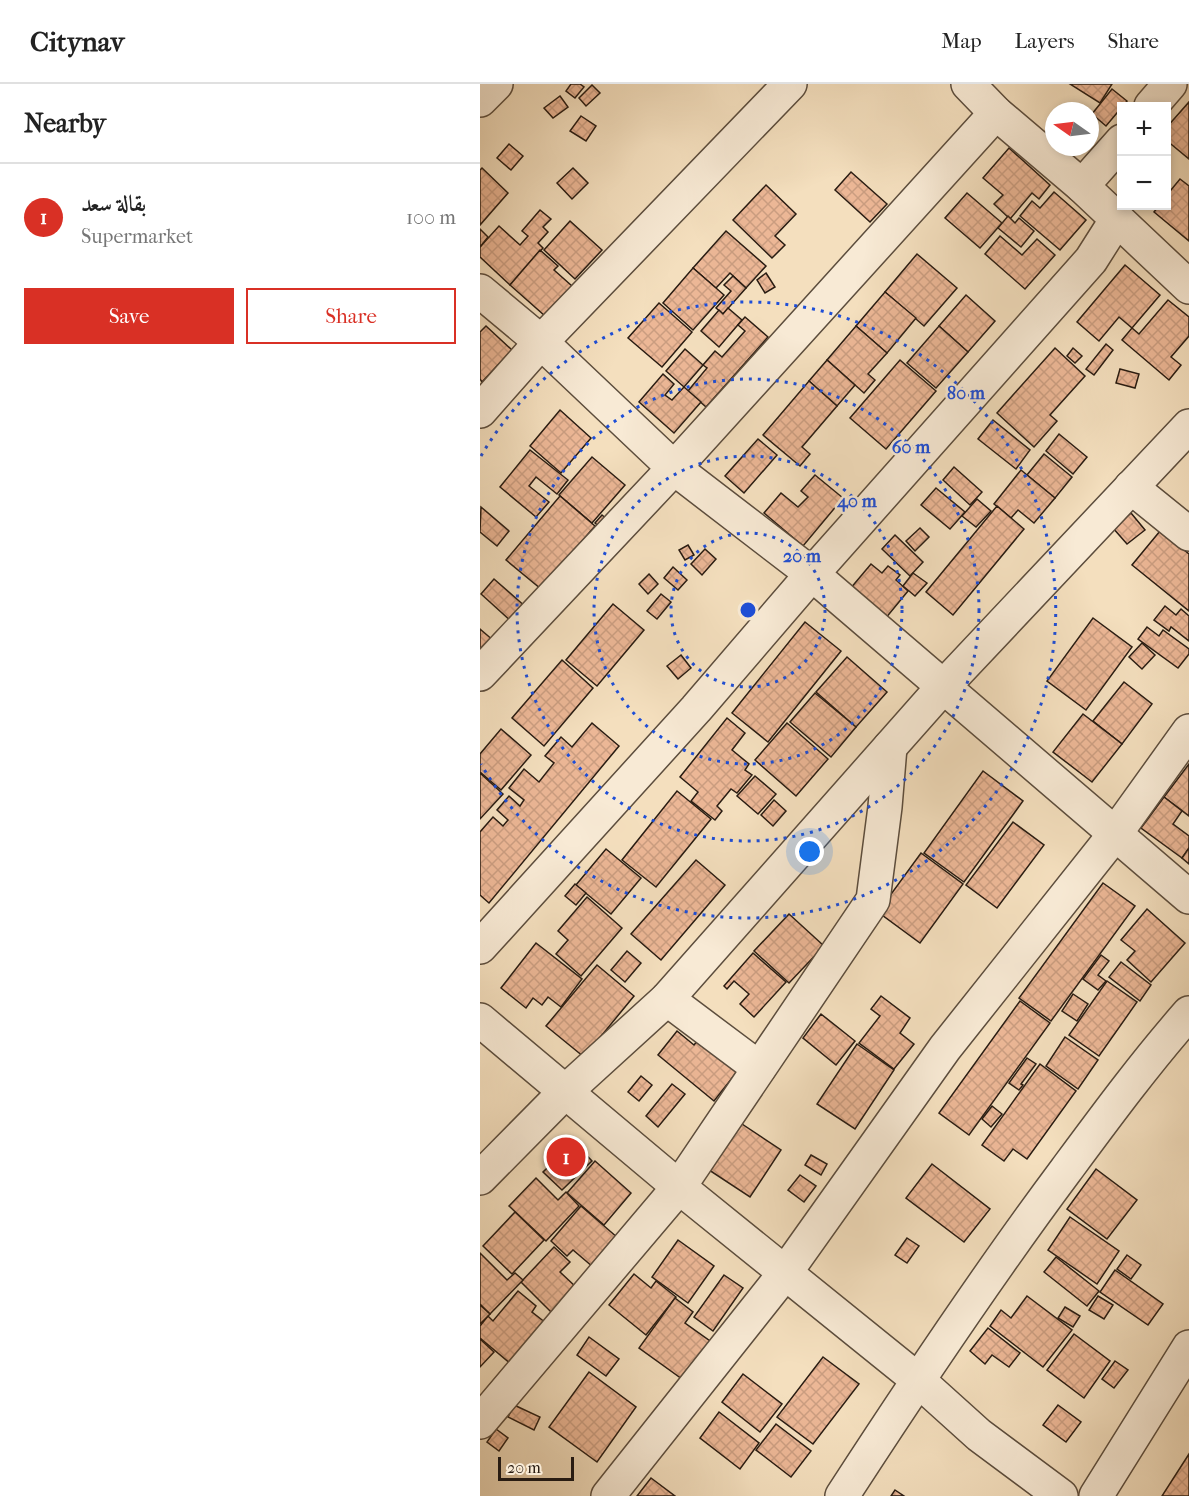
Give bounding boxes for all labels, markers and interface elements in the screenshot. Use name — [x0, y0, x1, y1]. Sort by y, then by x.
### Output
text: Citynav — [30, 25, 124, 58]
text: Map — [941, 29, 982, 53]
text: Layers — [1015, 29, 1074, 53]
text: Share — [1107, 29, 1159, 53]
north arrow — [1045, 102, 1099, 156]
map controls — [1117, 102, 1171, 210]
button: + — [1117, 102, 1171, 156]
text: Nearby — [24, 108, 106, 139]
button: − — [1117, 156, 1171, 210]
text: بقالة سعد — [81, 191, 146, 217]
text: 1 — [40, 206, 47, 229]
text: 100 m — [406, 206, 456, 229]
text: Supermarket — [81, 225, 193, 248]
button: Save — [24, 288, 234, 344]
button: Share — [246, 288, 456, 344]
text: 80 m — [947, 383, 986, 404]
text: 60 m — [892, 437, 931, 458]
text: 40 m — [836, 491, 878, 512]
text: 20 m — [783, 546, 822, 567]
centre of rings — [738, 600, 758, 620]
your location — [795, 837, 824, 866]
pin: 1 — [546, 1134, 586, 1180]
scale bar — [498, 1454, 574, 1482]
text: 20 m — [507, 1458, 541, 1477]

